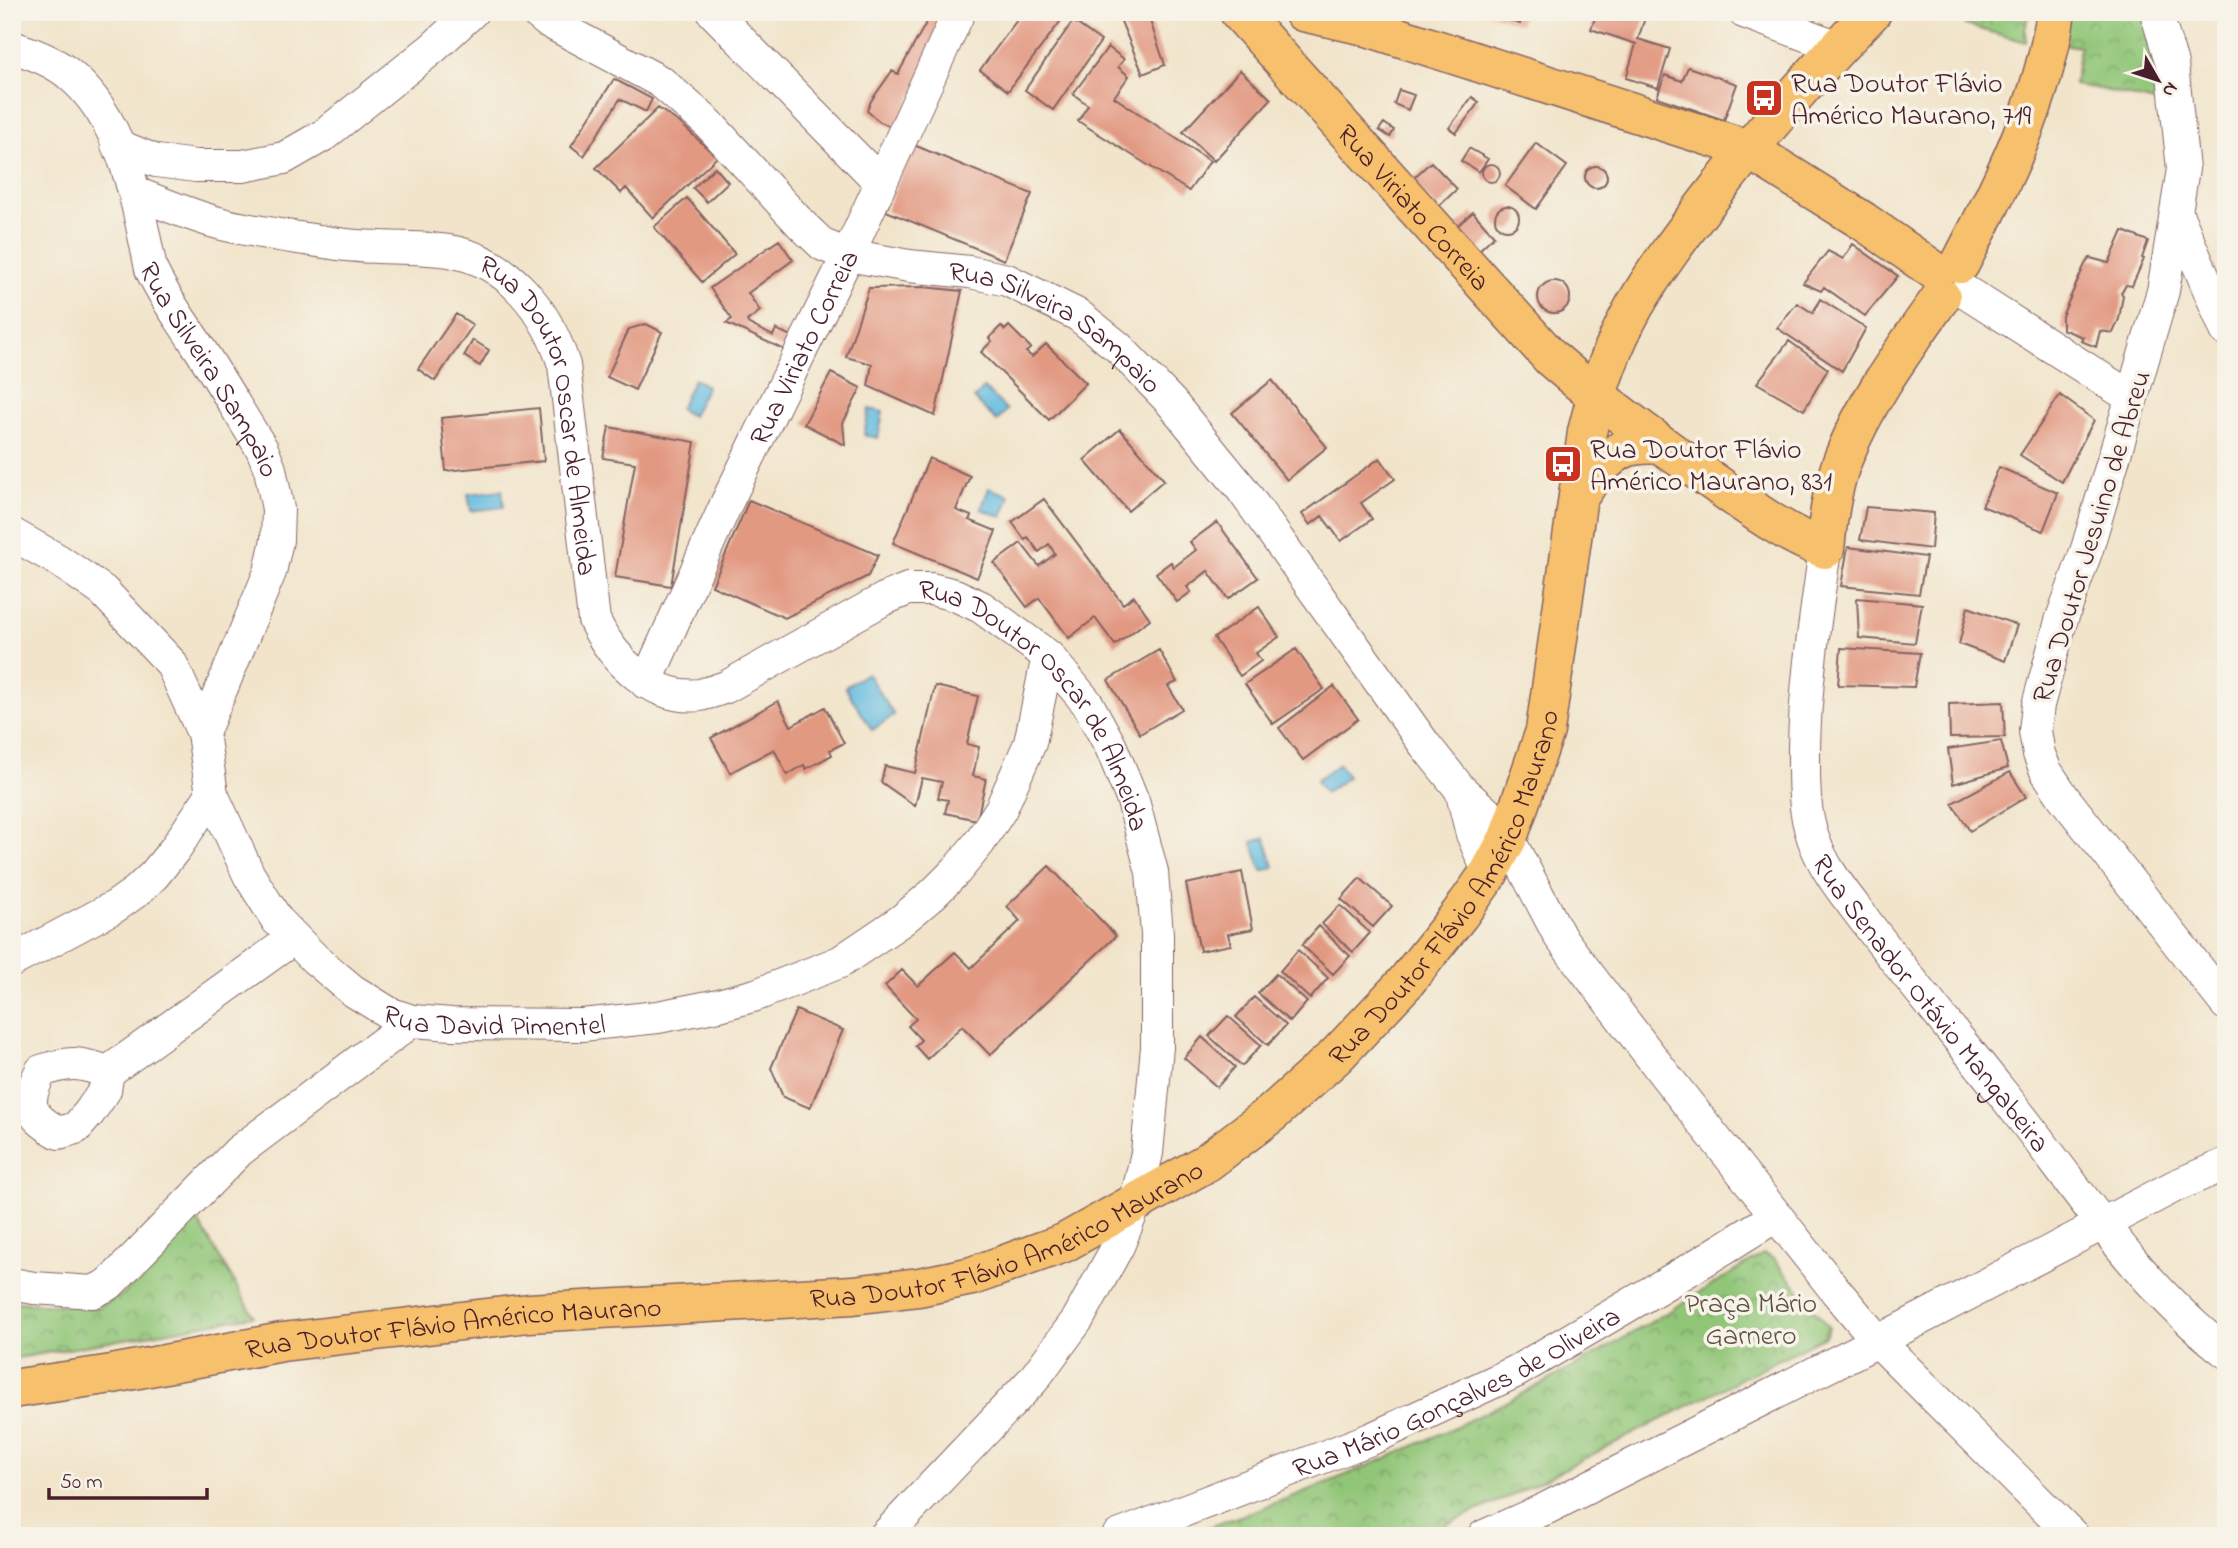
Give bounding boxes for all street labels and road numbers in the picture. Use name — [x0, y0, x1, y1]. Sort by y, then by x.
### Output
street label: Rua Viriato Correia — [1325, 116, 1498, 302]
street label: Rua Viriato Correia — [741, 244, 871, 453]
street label: Rua Doutor Oscar de Almeida — [470, 246, 606, 578]
street label: Rua Silveira Sampaio — [947, 253, 1170, 405]
street label: Rua Silveira Sampaio — [127, 256, 288, 484]
street label: Rua Doutor Jesuino de Abreu — [2023, 366, 2163, 708]
street label: Rua Doutor Oscar de Almeida — [919, 572, 1157, 836]
street label: Rua Doutor Flávio Américo Maurano — [1320, 708, 1572, 1076]
street label: Rua Senador Otávio Mangabeira — [1800, 848, 2058, 1163]
street label: Rua David Pimentel — [377, 995, 608, 1049]
street label: Rua Doutor Flávio Américo Maurano — [809, 1151, 1212, 1321]
street label: Rua Doutor Flávio Américo Maurano — [242, 1289, 662, 1372]
street label: Rua Mário Gonçalves de Oliveira — [1287, 1297, 1629, 1491]

